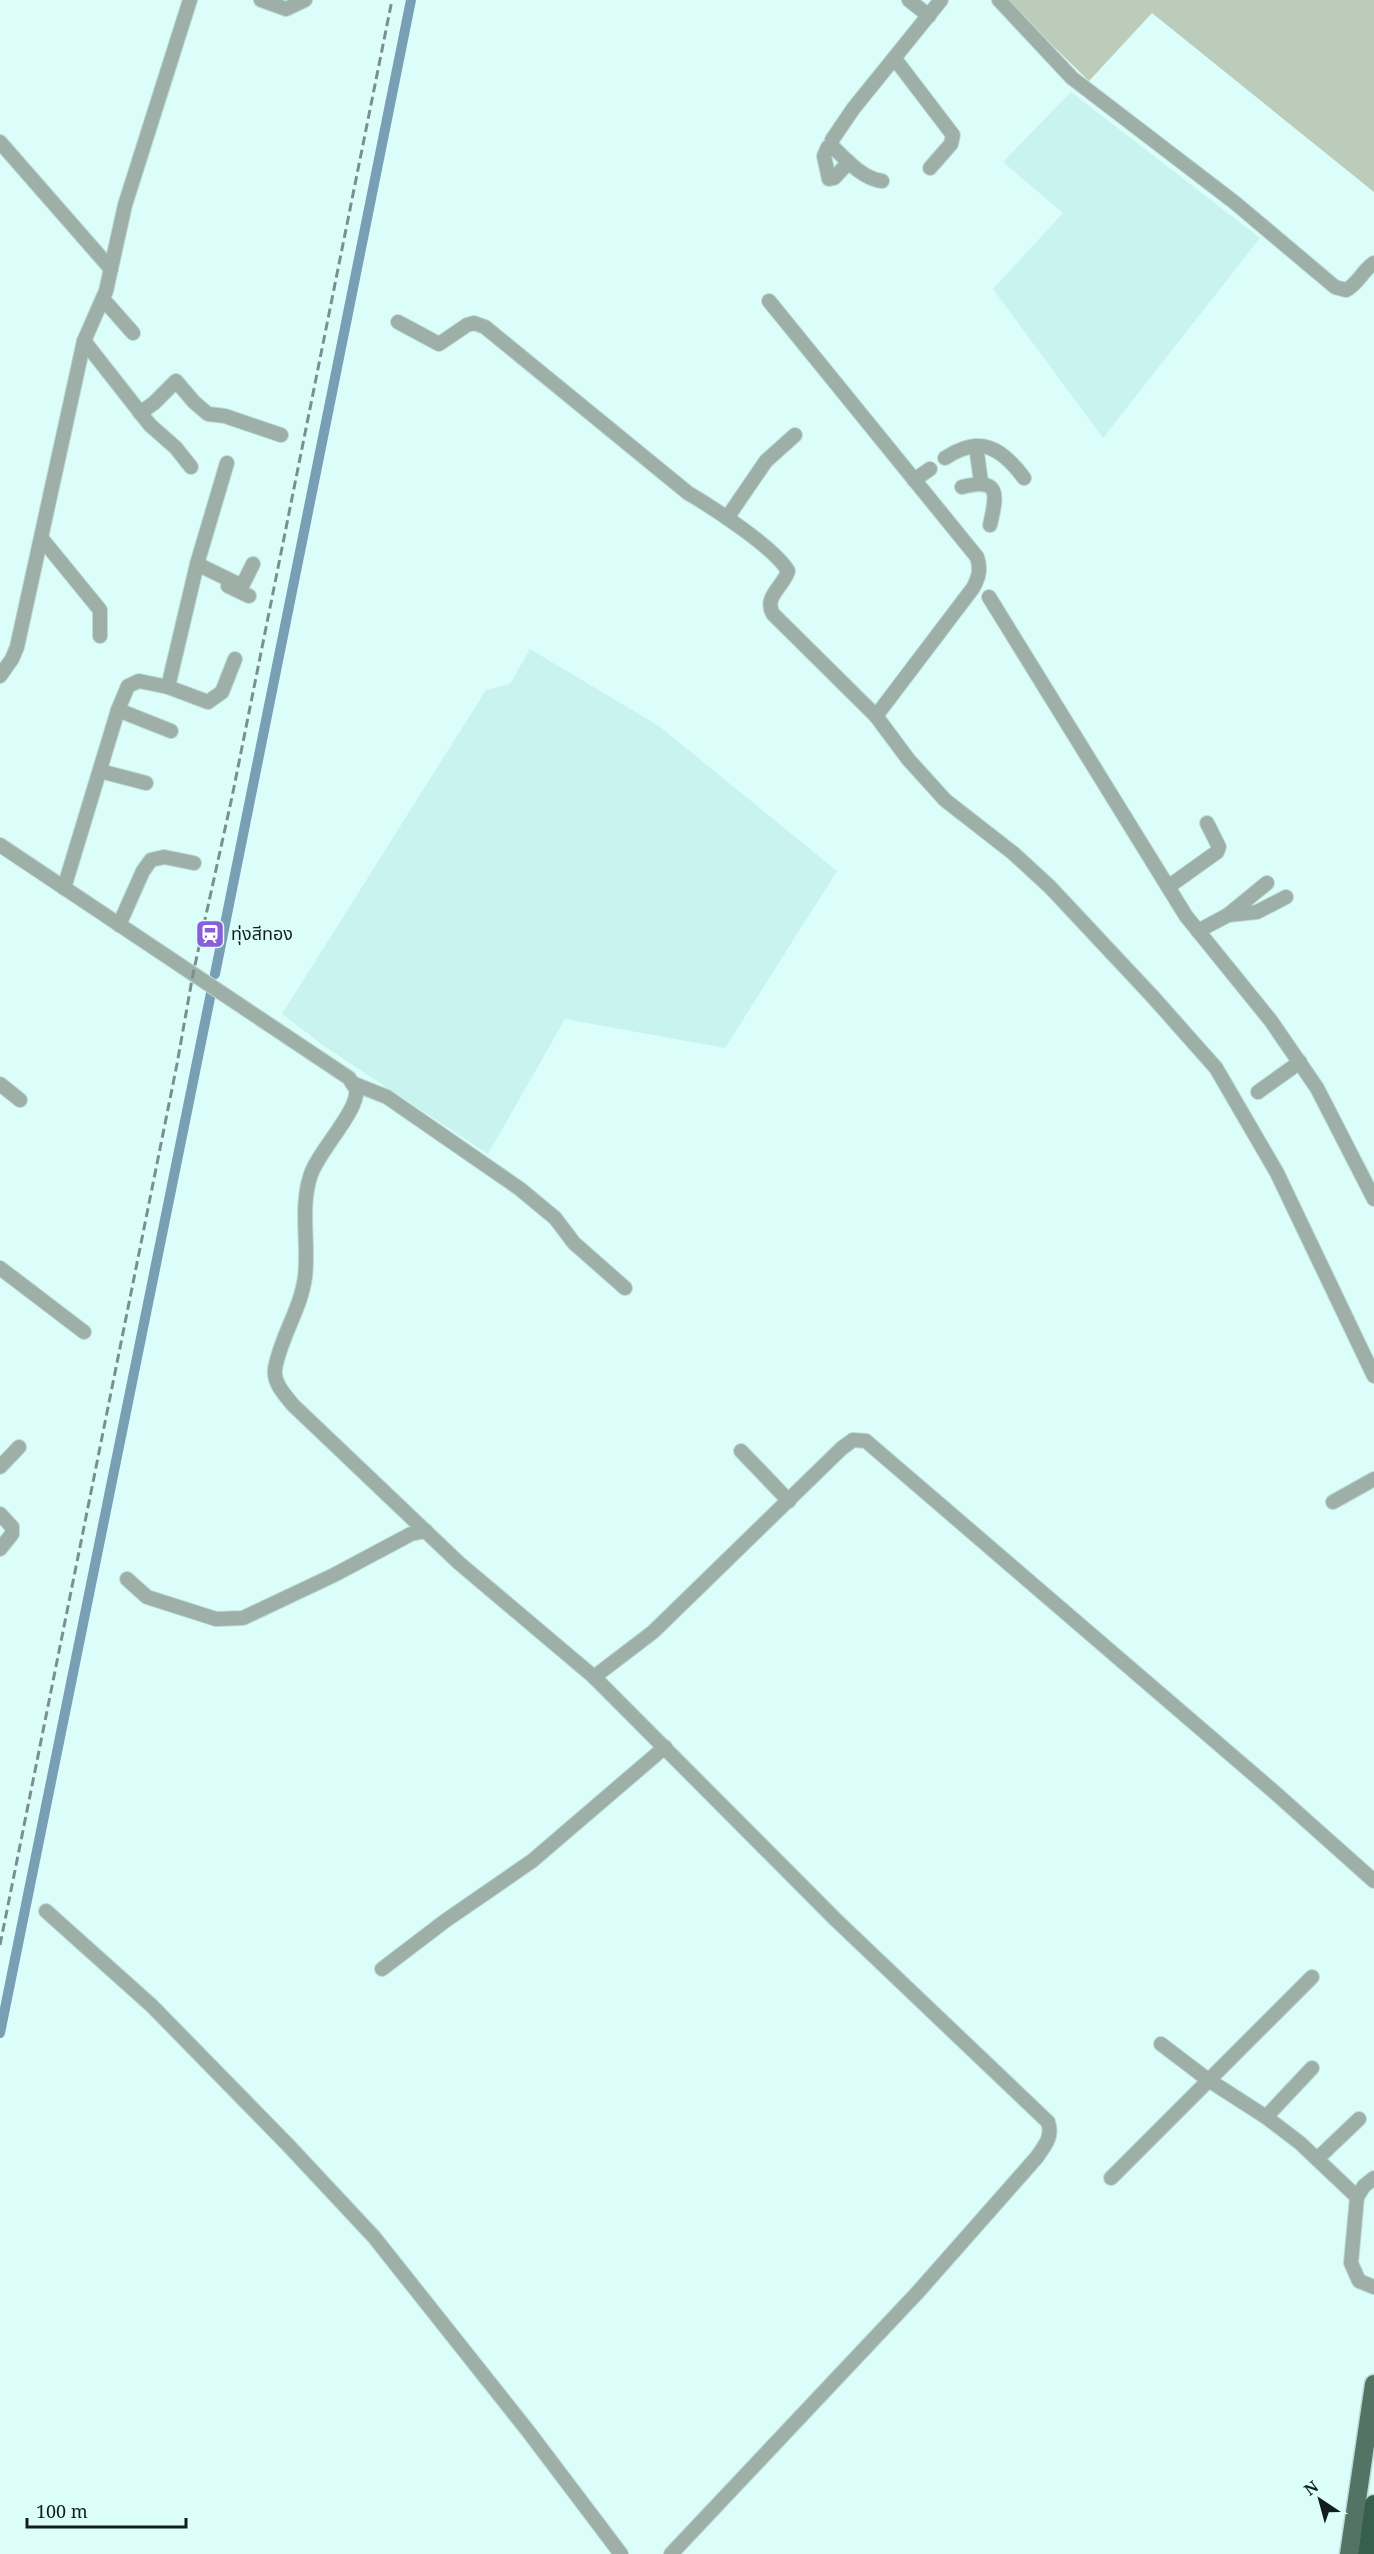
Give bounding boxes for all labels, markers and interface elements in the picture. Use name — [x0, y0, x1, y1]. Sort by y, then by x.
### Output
station icon: ทุ่งสีทอง — [194, 918, 226, 950]
place label: ทุ่งสีทอง — [231, 921, 293, 945]
north arrow — [1290, 2470, 1350, 2530]
text: N — [1300, 2475, 1323, 2500]
scale bar — [27, 2491, 186, 2529]
text: 100 m — [36, 2499, 88, 2523]

